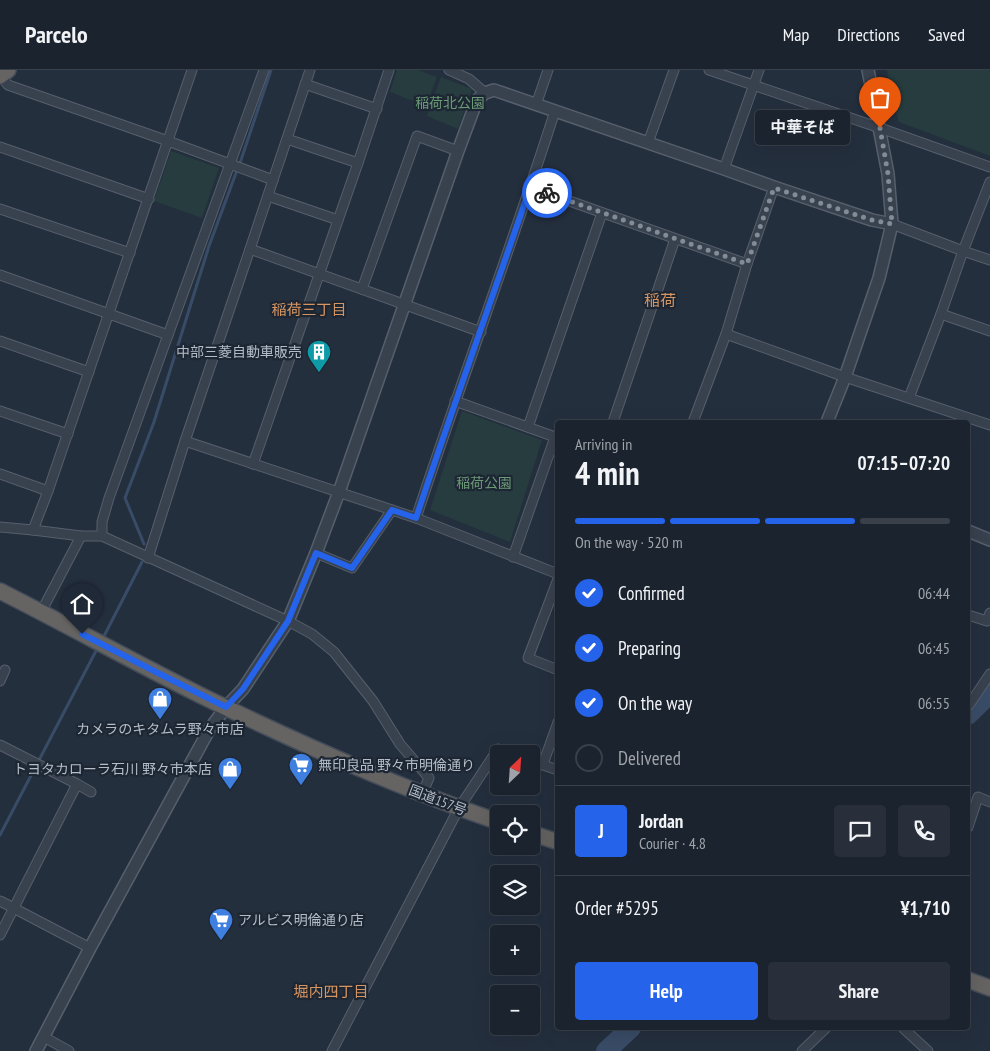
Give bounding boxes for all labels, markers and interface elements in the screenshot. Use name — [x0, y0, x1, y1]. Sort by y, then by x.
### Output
text: Parcelo — [25, 19, 88, 50]
text: Map — [783, 23, 809, 46]
text: Directions — [837, 23, 900, 46]
text: Saved — [928, 23, 965, 46]
pin — [859, 77, 901, 128]
icon: bag — [866, 84, 894, 112]
park label: 稲荷北公園 — [415, 94, 485, 112]
callout: 中華そば — [755, 110, 850, 146]
text: 中華そば — [770, 117, 835, 137]
courier — [522, 168, 572, 218]
icon: bike — [533, 179, 561, 207]
district label: 稲荷 — [644, 290, 676, 310]
district label: 稲荷三丁目 — [271, 300, 347, 319]
building icon: 中部三菱自動車販売 — [306, 339, 332, 373]
place label: 中部三菱自動車販売 — [176, 343, 302, 361]
text: Arriving in — [575, 434, 632, 454]
text: 07:15–07:20 — [857, 451, 950, 475]
text: 4 min — [575, 452, 640, 494]
park label: 稲荷公園 — [456, 474, 512, 492]
text: On the way · 520 m — [575, 532, 683, 552]
icon: check — [575, 579, 603, 607]
text: Confirmed — [618, 581, 685, 605]
pin — [61, 583, 103, 634]
text: 06:44 — [918, 583, 950, 603]
icon: home — [68, 590, 96, 618]
icon: check — [575, 634, 603, 662]
text: Preparing — [618, 636, 681, 660]
text: 06:45 — [918, 638, 950, 658]
shop icon: カメラのキタムラ野々市店 — [147, 686, 173, 720]
icon: check — [575, 689, 603, 717]
text: On the way — [618, 691, 692, 715]
text: 06:55 — [918, 693, 950, 713]
place label: カメラのキタムラ野々市店 — [76, 720, 244, 738]
north arrow — [490, 745, 540, 795]
map controls — [490, 745, 540, 1035]
text: Delivered — [618, 746, 681, 770]
supermarket icon: 無印良品 野々市明倫通り — [288, 752, 314, 786]
shop icon: トヨタカローラ石川 野々市本店 — [217, 756, 243, 790]
place label: 無印良品 野々市明倫通り — [318, 756, 475, 774]
place label: トヨタカローラ石川 野々市本店 — [13, 760, 212, 778]
street label: 国道157号 — [406, 781, 470, 819]
button: locate — [490, 805, 540, 855]
button: chat — [834, 805, 886, 857]
button: phone — [898, 805, 950, 857]
text: Jordan — [639, 809, 683, 833]
text: J — [598, 819, 604, 843]
text: Courier · 4.8 — [639, 833, 706, 853]
button: layers — [490, 865, 540, 915]
text: Order #5295 — [575, 896, 659, 920]
text: ¥1,710 — [900, 896, 950, 920]
supermarket icon: アルビス明倫通り店 — [208, 907, 234, 941]
place label: アルビス明倫通り店 — [238, 911, 364, 929]
button: + — [490, 925, 540, 975]
button: Help — [575, 962, 758, 1020]
button: Share — [768, 962, 950, 1020]
district label: 堀内四丁目 — [293, 982, 369, 1001]
button: − — [490, 985, 540, 1035]

